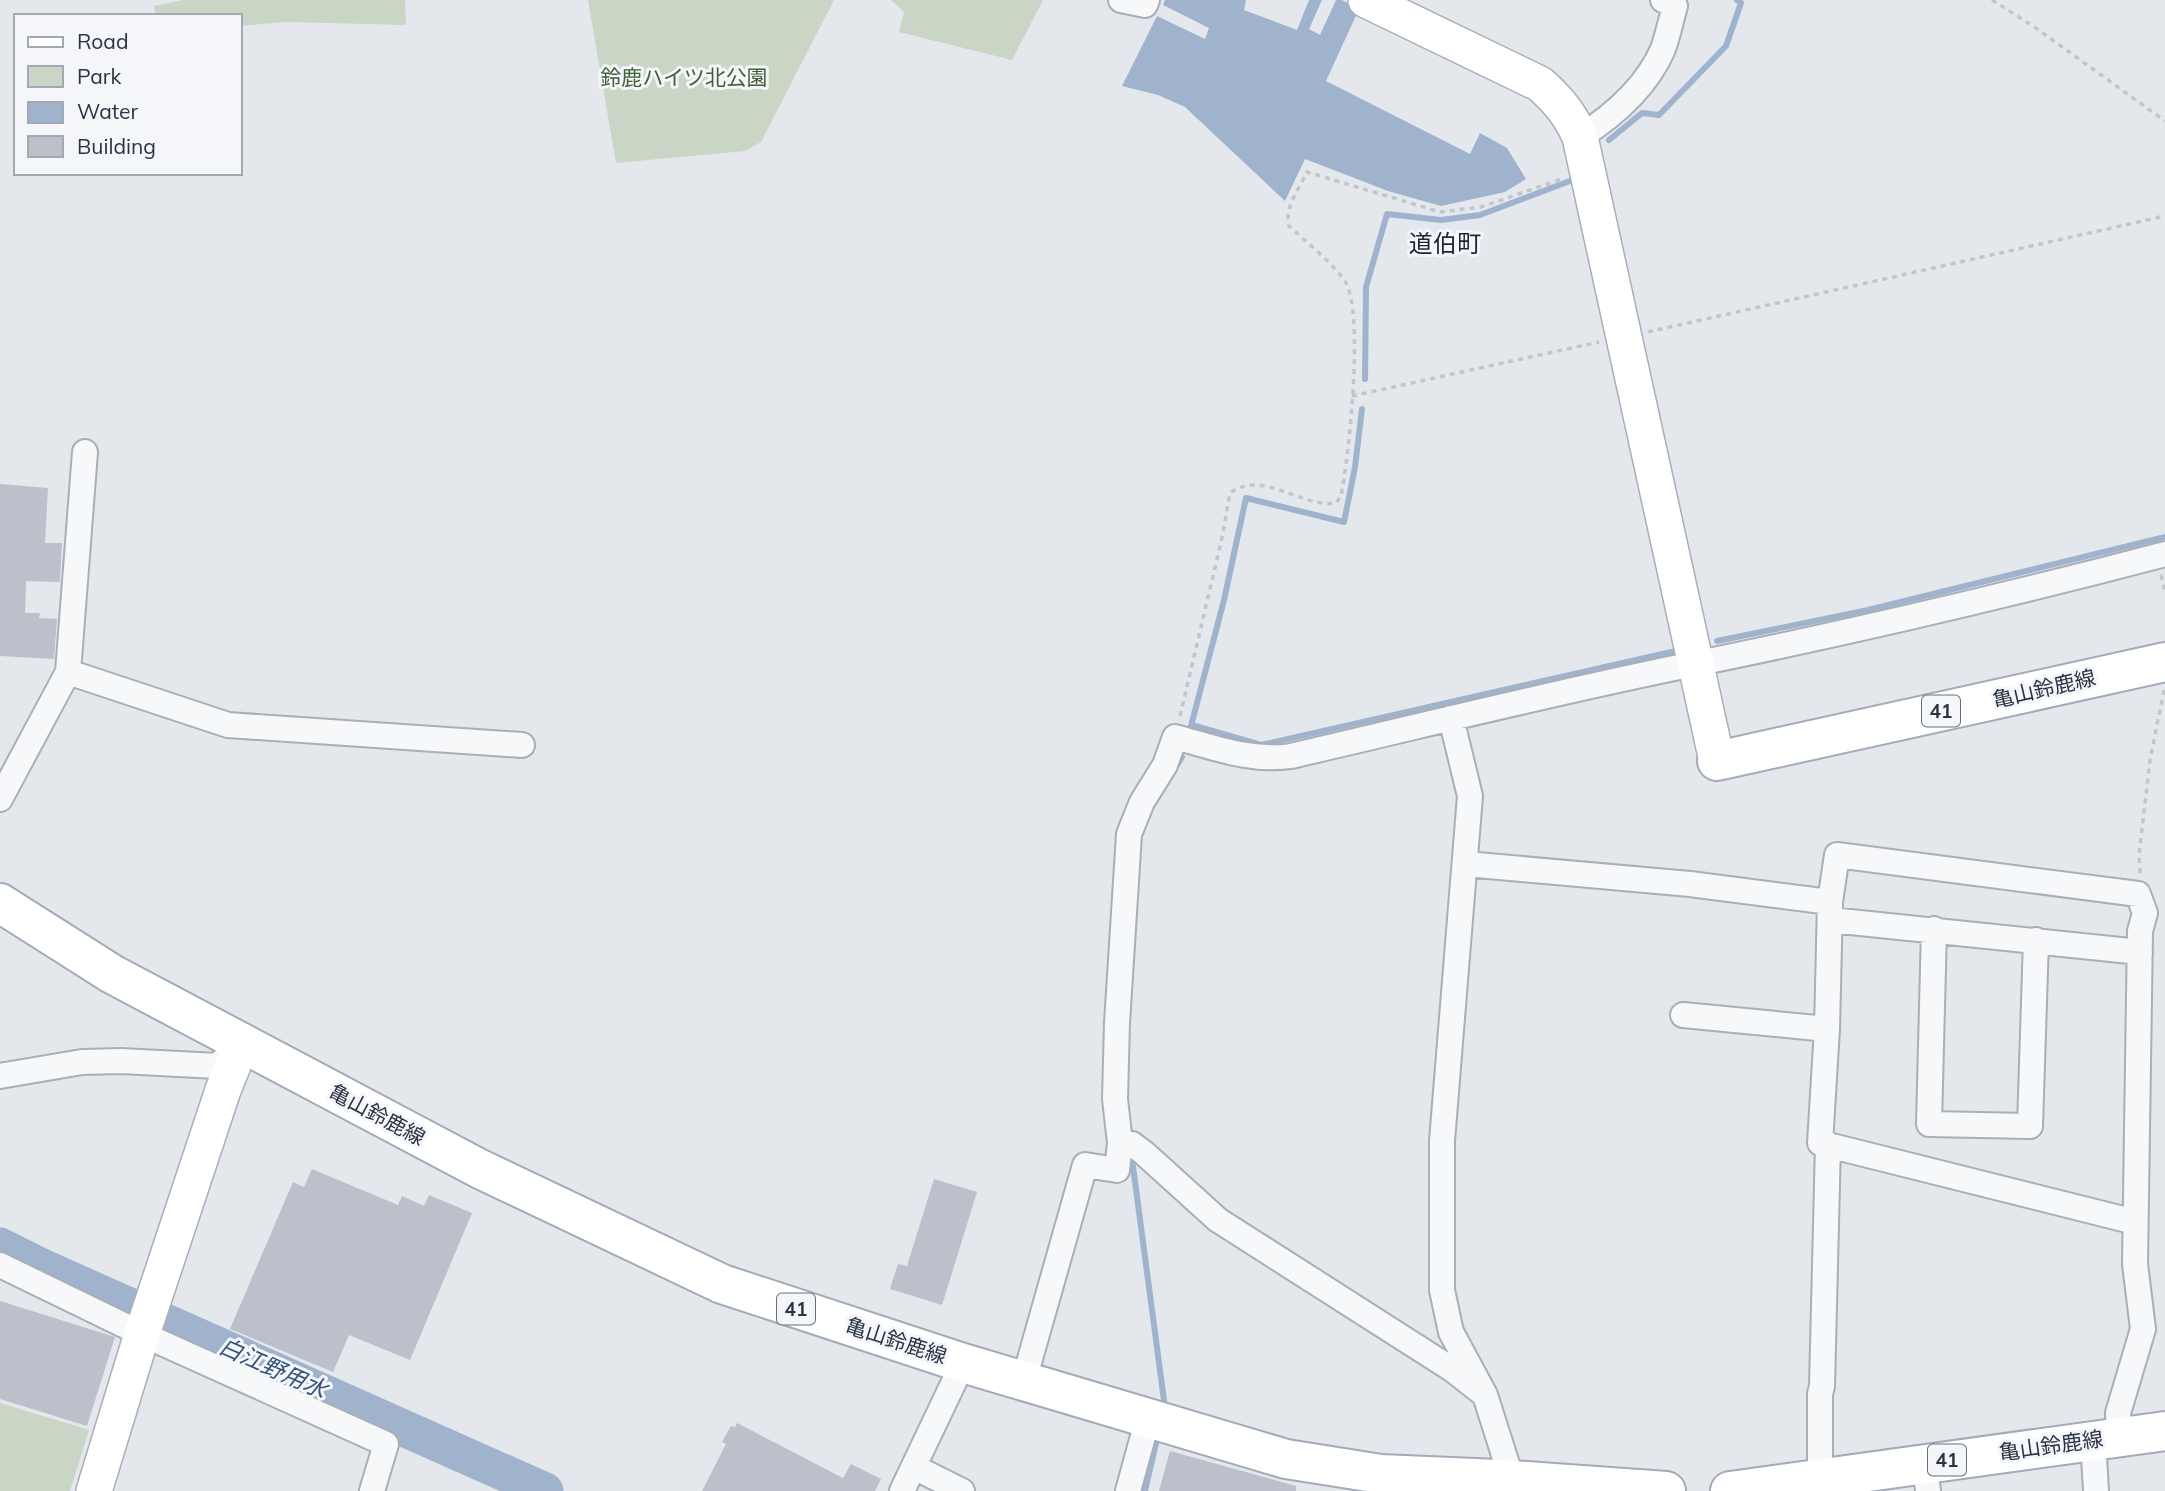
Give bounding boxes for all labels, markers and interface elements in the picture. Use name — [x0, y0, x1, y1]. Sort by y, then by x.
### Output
legend — [14, 14, 242, 175]
text: Road — [77, 28, 128, 54]
text: Park — [77, 63, 121, 89]
park label: 鈴鹿ハイツ北公園 — [600, 64, 768, 90]
text: Water — [77, 98, 138, 124]
text: Building — [77, 133, 156, 159]
district label: 道伯町 — [1409, 228, 1481, 258]
street label: 亀山鈴鹿線 — [1990, 664, 2098, 713]
road number: 41 — [1922, 696, 1960, 726]
street label: 亀山鈴鹿線 — [325, 1078, 430, 1150]
road number: 41 — [777, 1294, 815, 1324]
street label: 亀山鈴鹿線 — [842, 1311, 950, 1369]
water label: 白江野用水 — [215, 1331, 334, 1405]
street label: 亀山鈴鹿線 — [1997, 1425, 2105, 1465]
road number: 41 — [1928, 1444, 1966, 1476]

